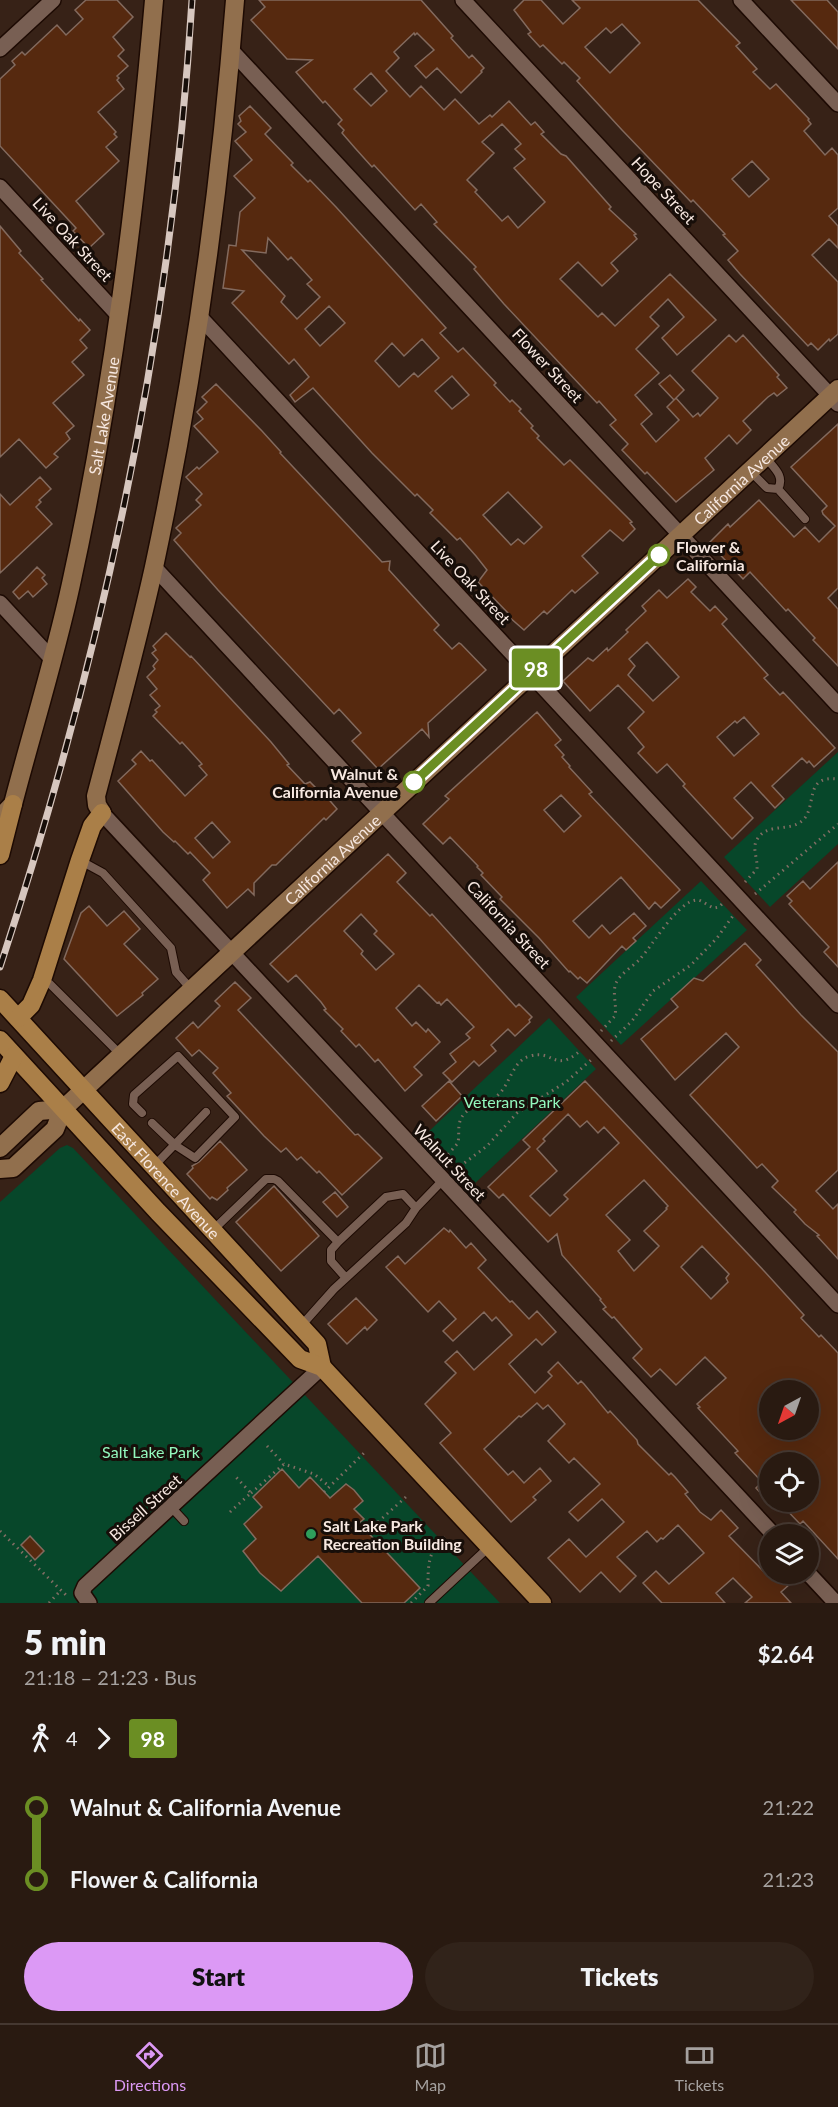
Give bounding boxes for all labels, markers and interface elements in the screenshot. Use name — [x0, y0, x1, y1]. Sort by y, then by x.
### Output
street label: Hope Street — [628, 153, 700, 228]
street label: Live Oak Street — [29, 193, 117, 285]
street label: Flower Street — [509, 324, 587, 406]
street label: Salt Lake Avenue — [84, 356, 122, 476]
street label: California Avenue — [689, 430, 793, 528]
street label: Live Oak Street — [427, 536, 515, 628]
place label: Flower & California — [676, 537, 745, 574]
marker: Flower & California — [648, 544, 670, 566]
line badge: 98 — [509, 648, 563, 688]
text: 98 — [524, 656, 548, 681]
place label: Walnut & California Avenue — [272, 764, 398, 801]
marker: Walnut & California Avenue — [403, 771, 425, 793]
street label: California Avenue — [280, 810, 384, 908]
street label: California Street — [463, 876, 555, 972]
park label: Veterans Park — [463, 1092, 561, 1111]
street label: East Florence Avenue — [108, 1118, 225, 1242]
street label: Walnut Street — [410, 1120, 490, 1204]
north arrow — [759, 1380, 819, 1440]
map controls — [759, 1380, 819, 1584]
park label: Salt Lake Park — [102, 1442, 201, 1461]
button: locate — [759, 1452, 819, 1512]
street label: Bissell Street — [105, 1470, 185, 1544]
place label: Salt Lake Park Recreation Building — [323, 1516, 462, 1553]
button: layers — [759, 1524, 819, 1584]
marker: Salt Lake Park Recreation Building — [304, 1527, 318, 1541]
text: 5 min — [24, 1622, 106, 1662]
text: $2.64 — [758, 1641, 814, 1668]
text: 21:18 – 21:23 · Bus — [24, 1665, 197, 1689]
icon: walk — [24, 1722, 57, 1755]
icon: forward — [87, 1722, 120, 1755]
text: 4 — [66, 1726, 78, 1750]
text: 98 — [141, 1726, 165, 1751]
text: Walnut & California Avenue — [70, 1794, 341, 1821]
text: 21:22 — [763, 1795, 814, 1819]
text: Flower & California — [70, 1866, 258, 1893]
text: 21:23 — [763, 1867, 814, 1891]
button: Start — [24, 1942, 413, 2011]
button: Tickets — [425, 1942, 814, 2011]
tab: Directions — [114, 2039, 186, 2094]
tab: Map — [414, 2039, 447, 2094]
tab: Tickets — [675, 2039, 724, 2094]

